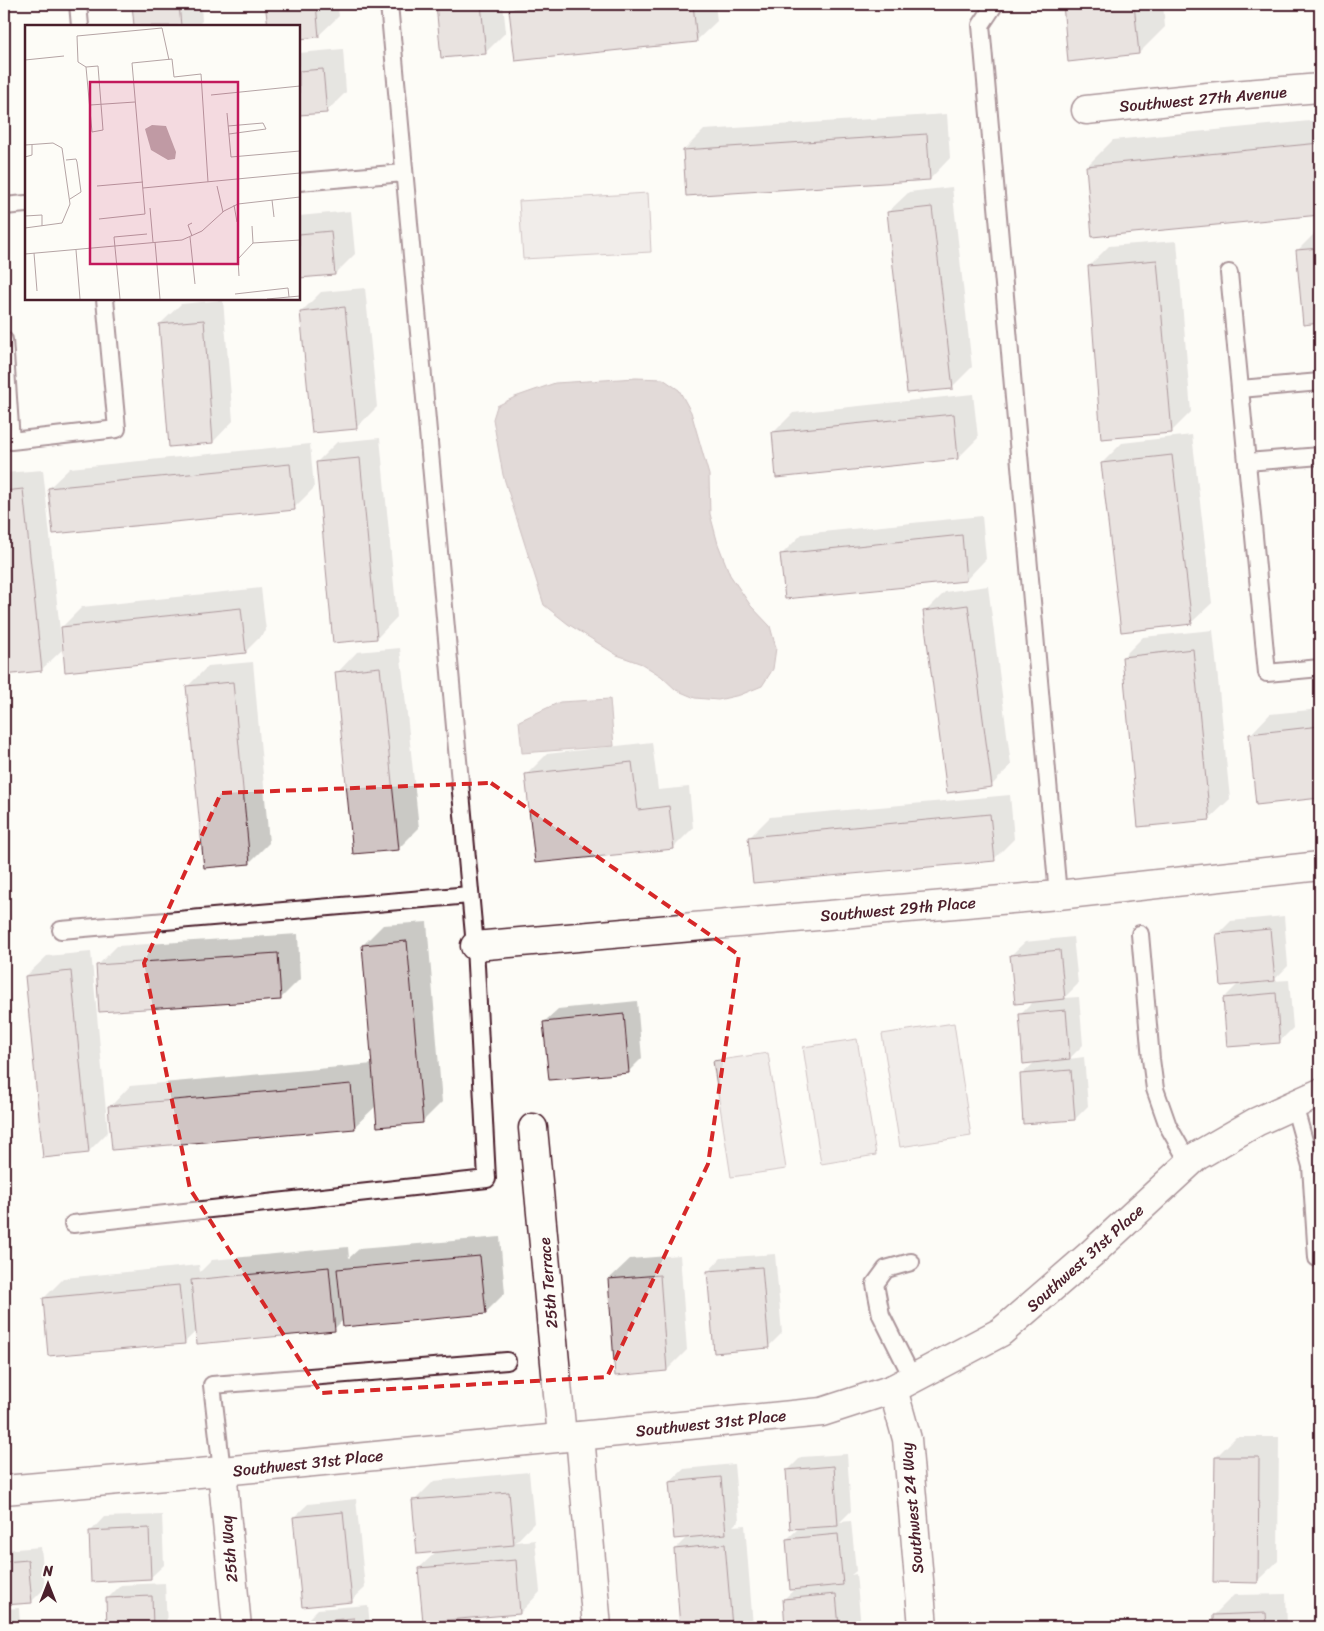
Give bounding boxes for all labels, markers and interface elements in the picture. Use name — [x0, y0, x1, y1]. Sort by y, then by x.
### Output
inset map — [25, 25, 300, 300]
street label: Southwest 27th Avenue — [1118, 77, 1288, 121]
street label: Southwest 29th Place — [819, 888, 977, 930]
street label: Southwest 31st Place — [1019, 1197, 1151, 1319]
street label: 25th Terrace — [530, 1236, 566, 1330]
street label: Southwest 31st Place — [634, 1401, 788, 1445]
street label: Southwest 31st Place — [231, 1441, 385, 1485]
street label: Southwest 24 Way — [892, 1441, 932, 1575]
street label: 25th Way — [212, 1514, 246, 1584]
north arrow — [22, 1558, 72, 1608]
text: N — [42, 1559, 53, 1584]

